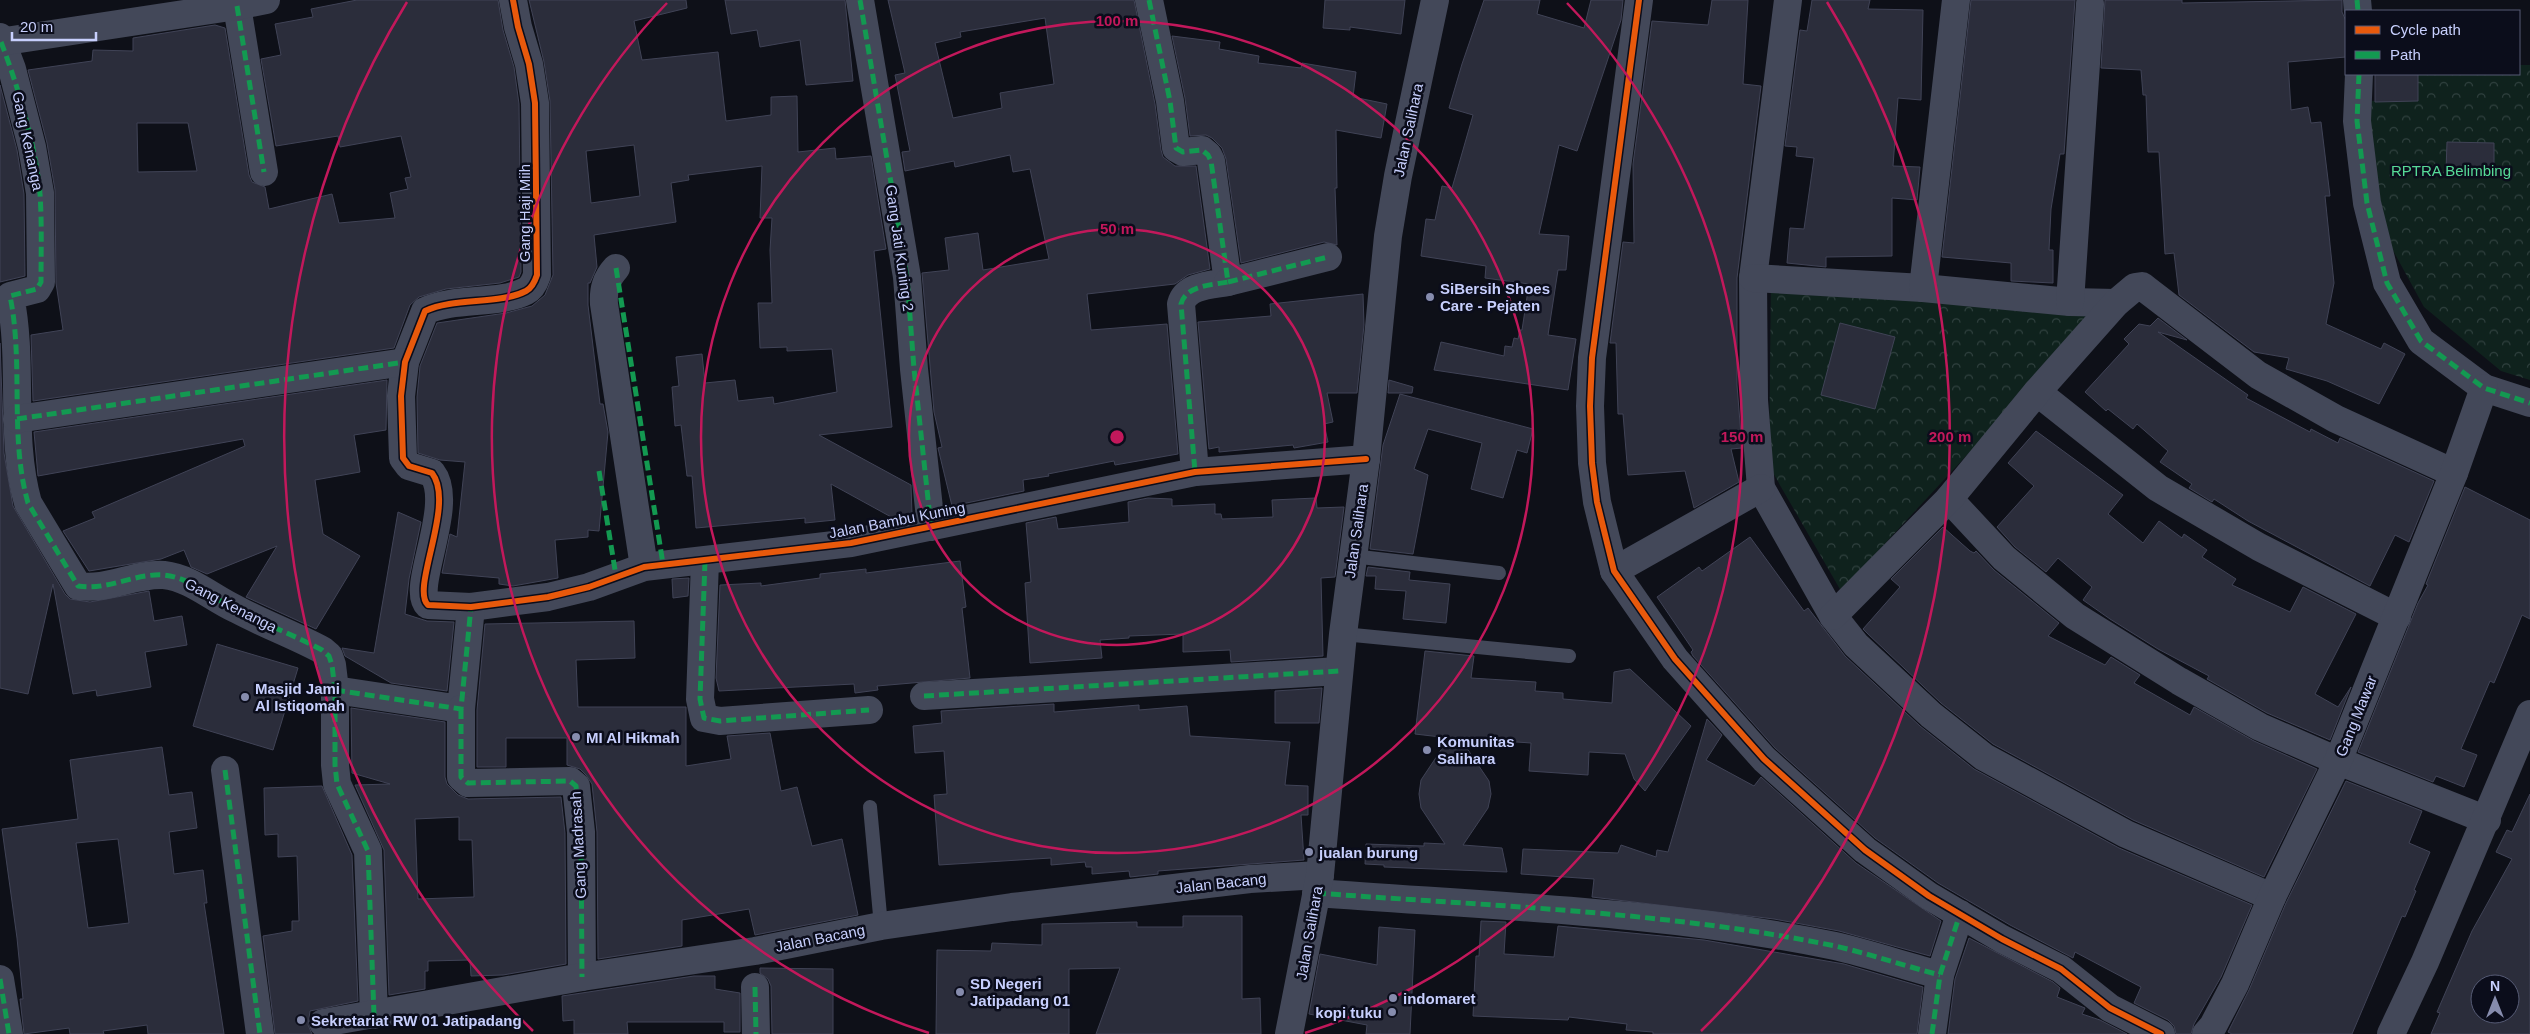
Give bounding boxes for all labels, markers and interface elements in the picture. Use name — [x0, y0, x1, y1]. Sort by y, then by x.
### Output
scale bar — [12, 10, 96, 42]
legend — [2345, 10, 2520, 75]
text: 100 m — [1096, 12, 1138, 29]
text: 20 m — [20, 18, 53, 35]
text: Cycle path — [2390, 21, 2461, 38]
text: Path — [2390, 46, 2421, 63]
street label: Jalan Salihara — [1390, 81, 1426, 178]
street label: Gang Kenanga — [9, 90, 47, 193]
park label: RPTRA Belimbing — [2391, 162, 2511, 179]
street label: Gang Haji Miih — [516, 164, 533, 262]
street label: Gang Jati Kuning 2 — [883, 184, 917, 312]
text: 50 m — [1100, 220, 1134, 237]
place label: SiBersih Shoes Care - Pejaten — [1440, 280, 1550, 314]
marker: SiBersih Shoes Care - Pejaten — [1424, 291, 1436, 303]
centre of rings — [1108, 428, 1126, 446]
text: 150 m — [1721, 428, 1763, 445]
text: 200 m — [1929, 428, 1971, 445]
street label: Jalan Salihara — [1341, 482, 1371, 579]
street label: Jalan Bambu Kuning — [827, 498, 967, 542]
street label: Gang Kenanga — [182, 575, 280, 636]
street label: Gang Mawar — [2332, 673, 2380, 759]
place label: Masjid Jami Al Istiqomah — [255, 680, 345, 714]
marker: Masjid Jami Al Istiqomah — [239, 691, 251, 703]
place label: MI Al Hikmah — [586, 729, 680, 746]
marker: MI Al Hikmah — [570, 731, 582, 743]
place label: Komunitas Salihara — [1437, 733, 1515, 767]
marker: Komunitas Salihara — [1421, 744, 1433, 756]
street label: Gang Madrasah — [567, 791, 589, 899]
place label: jualan burung — [1318, 844, 1418, 861]
marker: jualan burung — [1303, 846, 1315, 858]
street label: Jalan Bacang — [1175, 870, 1267, 896]
street label: Jalan Salihara — [1292, 884, 1326, 981]
street label: Jalan Bacang — [774, 921, 866, 955]
north arrow — [2470, 974, 2520, 1024]
place label: SD Negeri Jatipadang 01 — [970, 975, 1070, 1009]
text: N — [2490, 978, 2500, 994]
marker: SD Negeri Jatipadang 01 — [954, 986, 966, 998]
place label: indomaret — [1403, 990, 1476, 1007]
marker: indomaret — [1387, 992, 1399, 1004]
place label: kopi tuku — [1315, 1004, 1382, 1021]
marker: kopi tuku — [1386, 1006, 1398, 1018]
place label: Sekretariat RW 01 Jatipadang — [311, 1012, 522, 1029]
marker: Sekretariat RW 01 Jatipadang — [295, 1014, 307, 1026]

